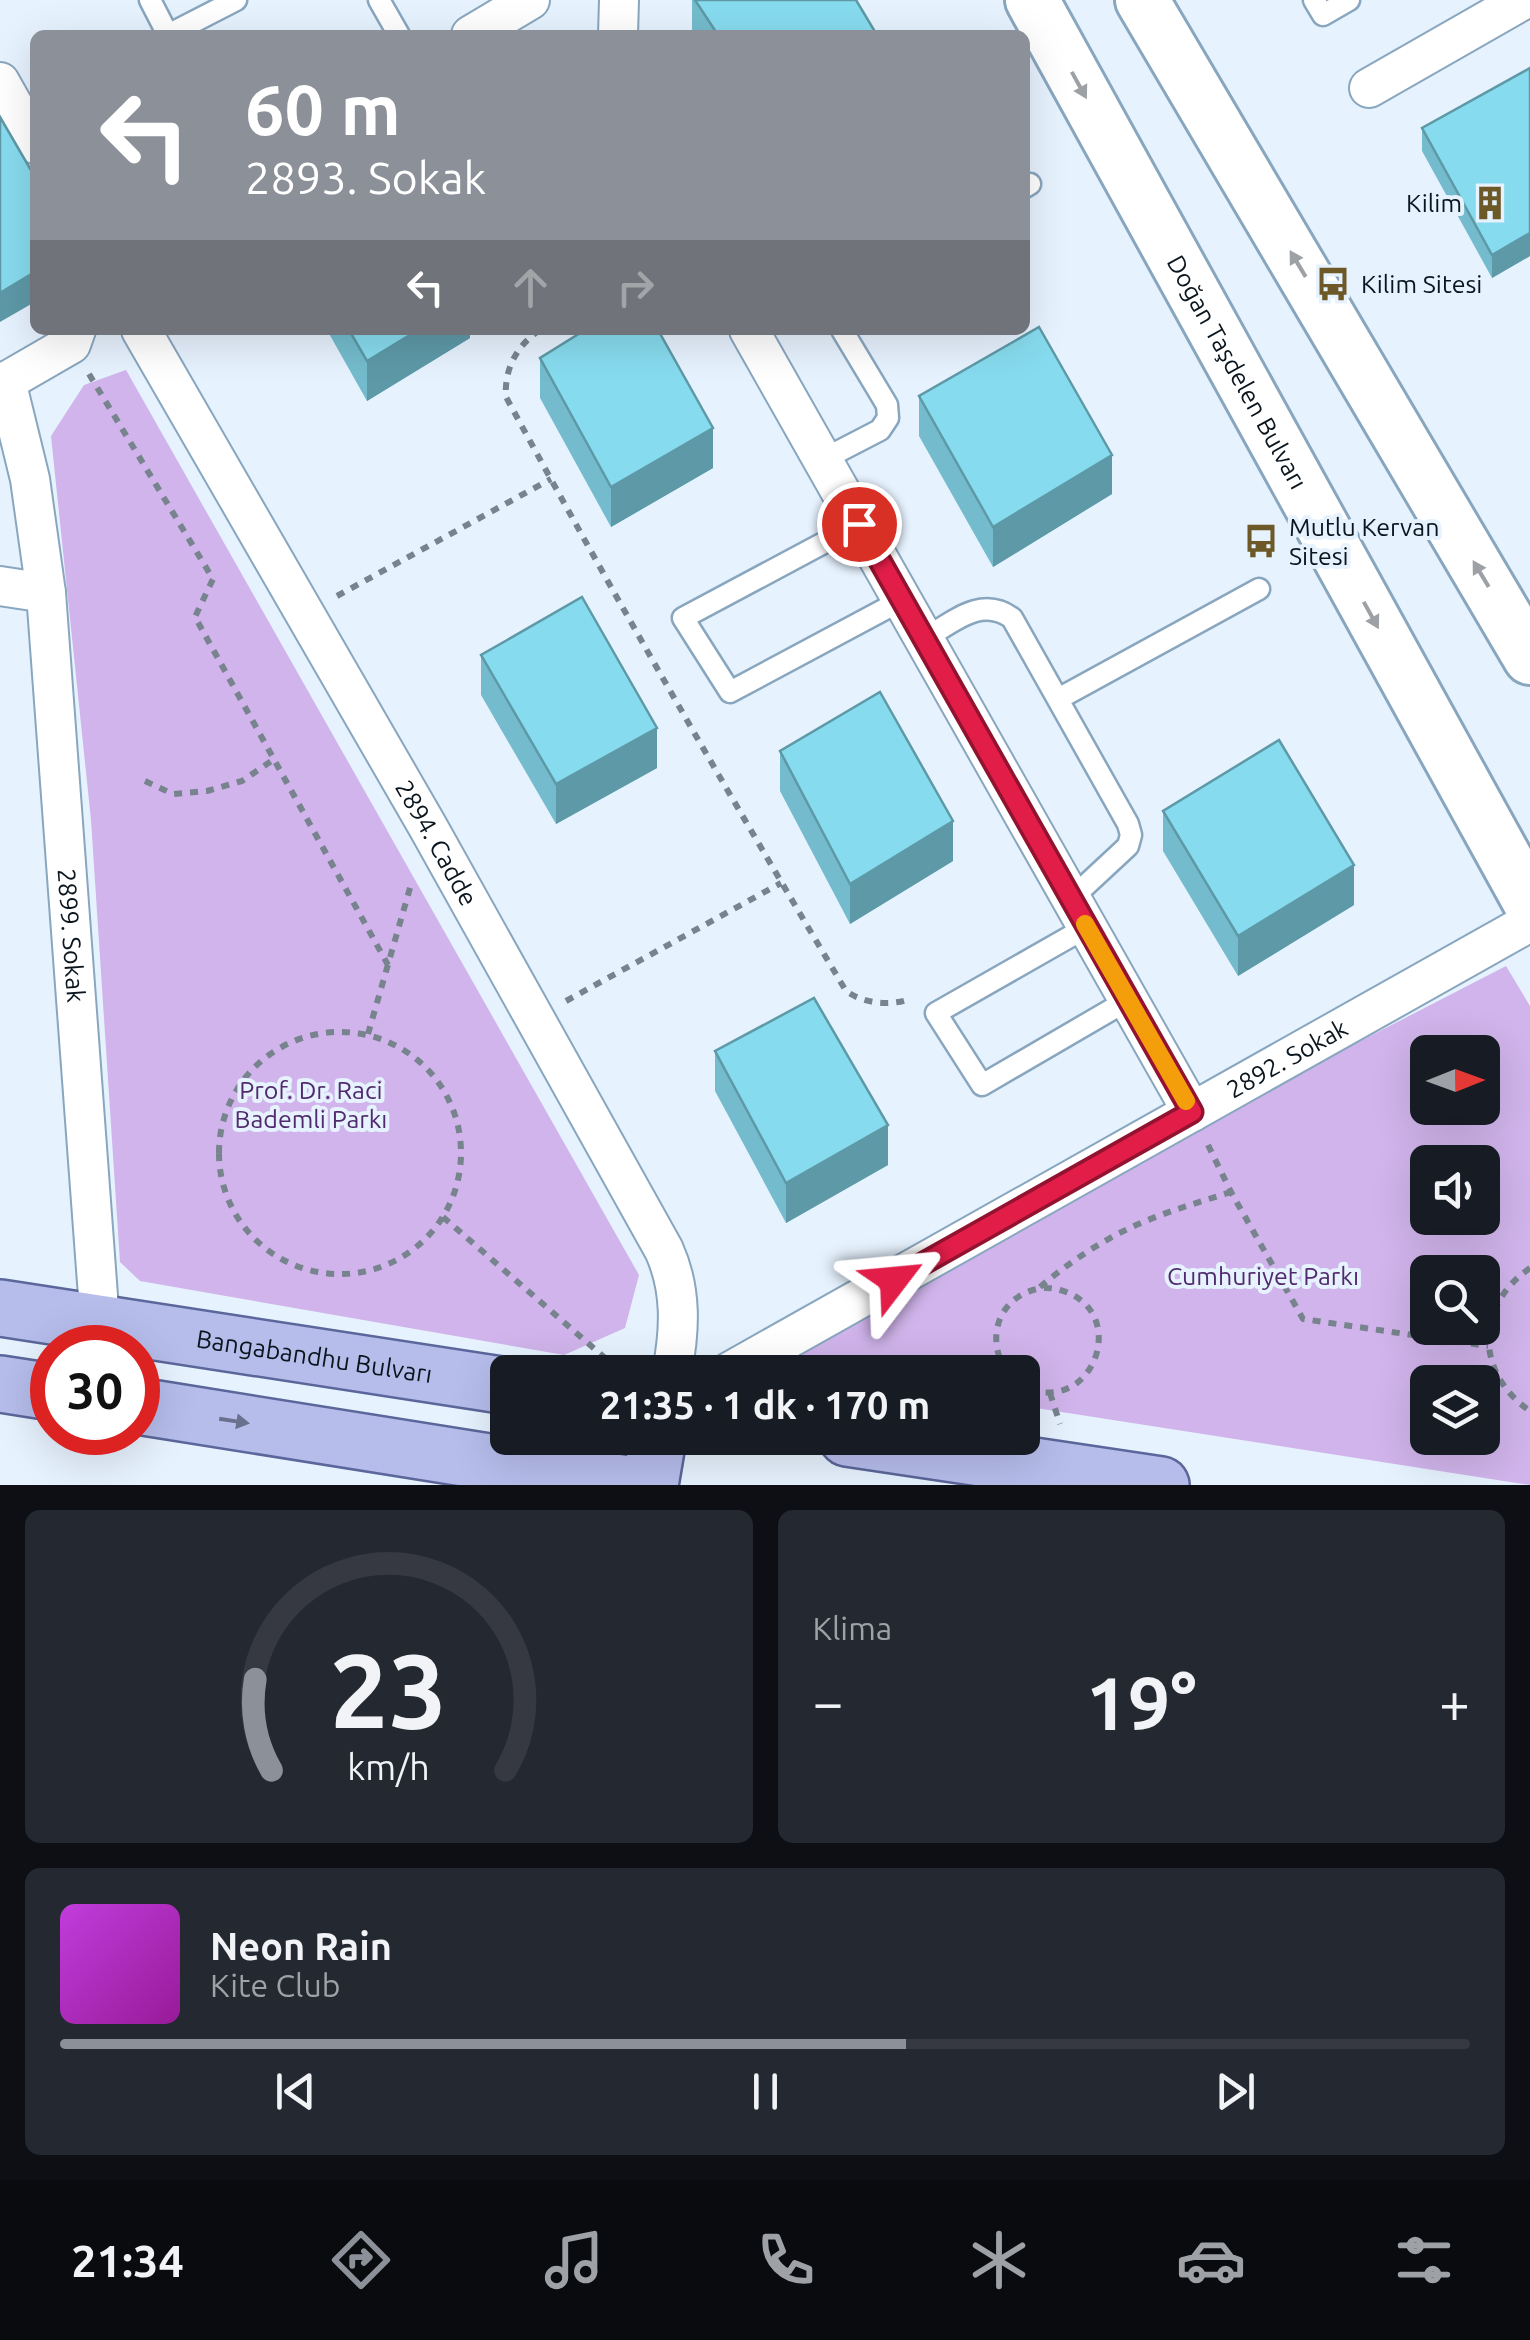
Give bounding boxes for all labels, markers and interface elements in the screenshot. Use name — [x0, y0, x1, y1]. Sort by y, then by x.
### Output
icon: left — [80, 70, 210, 200]
text: 60 m — [245, 70, 401, 148]
one-way arrow — [1070, 71, 1087, 100]
text: 2893. Sokak — [245, 152, 486, 203]
building icon: Kilim — [1471, 184, 1509, 222]
place label: Kilim — [1406, 189, 1462, 217]
one-way arrow — [1290, 250, 1307, 278]
street label: Doğan Taşdelen Bulvarı — [1162, 251, 1313, 494]
icon: left — [398, 260, 453, 315]
icon: ahead — [503, 260, 558, 315]
icon: right — [608, 260, 663, 315]
bus stop icon: Kilim Sitesi — [1314, 265, 1352, 303]
place label: Kilim Sitesi — [1361, 270, 1482, 298]
pin — [817, 482, 902, 567]
icon: arrive — [832, 497, 887, 552]
place label: Mutlu Kervan Sitesi — [1289, 513, 1439, 570]
bus stop icon: Mutlu Kervan Sitesi — [1242, 522, 1280, 560]
one-way arrow — [1472, 560, 1490, 588]
one-way arrow — [1362, 601, 1379, 629]
street label: 2894. Cadde — [390, 775, 483, 911]
street label: 2899. Sokak — [52, 868, 90, 1004]
street label: 2892. Sokak — [1222, 1013, 1353, 1104]
north arrow — [1410, 1035, 1500, 1125]
map controls — [1410, 1035, 1500, 1455]
park label: Prof. Dr. Raci Bademli Parkı — [235, 1076, 387, 1133]
button: sound — [1410, 1145, 1500, 1235]
position arrow — [842, 1228, 946, 1332]
button: search — [1410, 1255, 1500, 1345]
park label: Cumhuriyet Parkı — [1167, 1262, 1359, 1290]
street label: Bangabandhu Bulvarı — [194, 1324, 434, 1388]
speed limit sign: 30 — [30, 1325, 160, 1455]
button: layers — [1410, 1365, 1500, 1455]
text: 21:35 · 1 dk · 170 m — [600, 1384, 930, 1426]
one-way arrow — [219, 1414, 250, 1430]
text: Klima — [813, 1610, 892, 1646]
text: 23 — [330, 1631, 447, 1748]
text: 19° — [1086, 1660, 1197, 1744]
text: − — [813, 1671, 844, 1732]
text: + — [1439, 1671, 1470, 1732]
text: km/h — [347, 1747, 430, 1787]
text: Neon Rain — [210, 1925, 392, 1967]
text: Kite Club — [210, 1967, 340, 2003]
icon: previous — [268, 2064, 323, 2119]
icon: pause — [738, 2064, 793, 2119]
icon: next — [1208, 2064, 1263, 2119]
icon: directions — [326, 2225, 396, 2295]
icon: music — [539, 2225, 609, 2295]
icon: phone — [751, 2225, 821, 2295]
icon: climate — [964, 2225, 1034, 2295]
icon: car — [1176, 2225, 1246, 2295]
icon: filters — [1389, 2225, 1459, 2295]
text: 21:34 — [71, 2235, 184, 2286]

